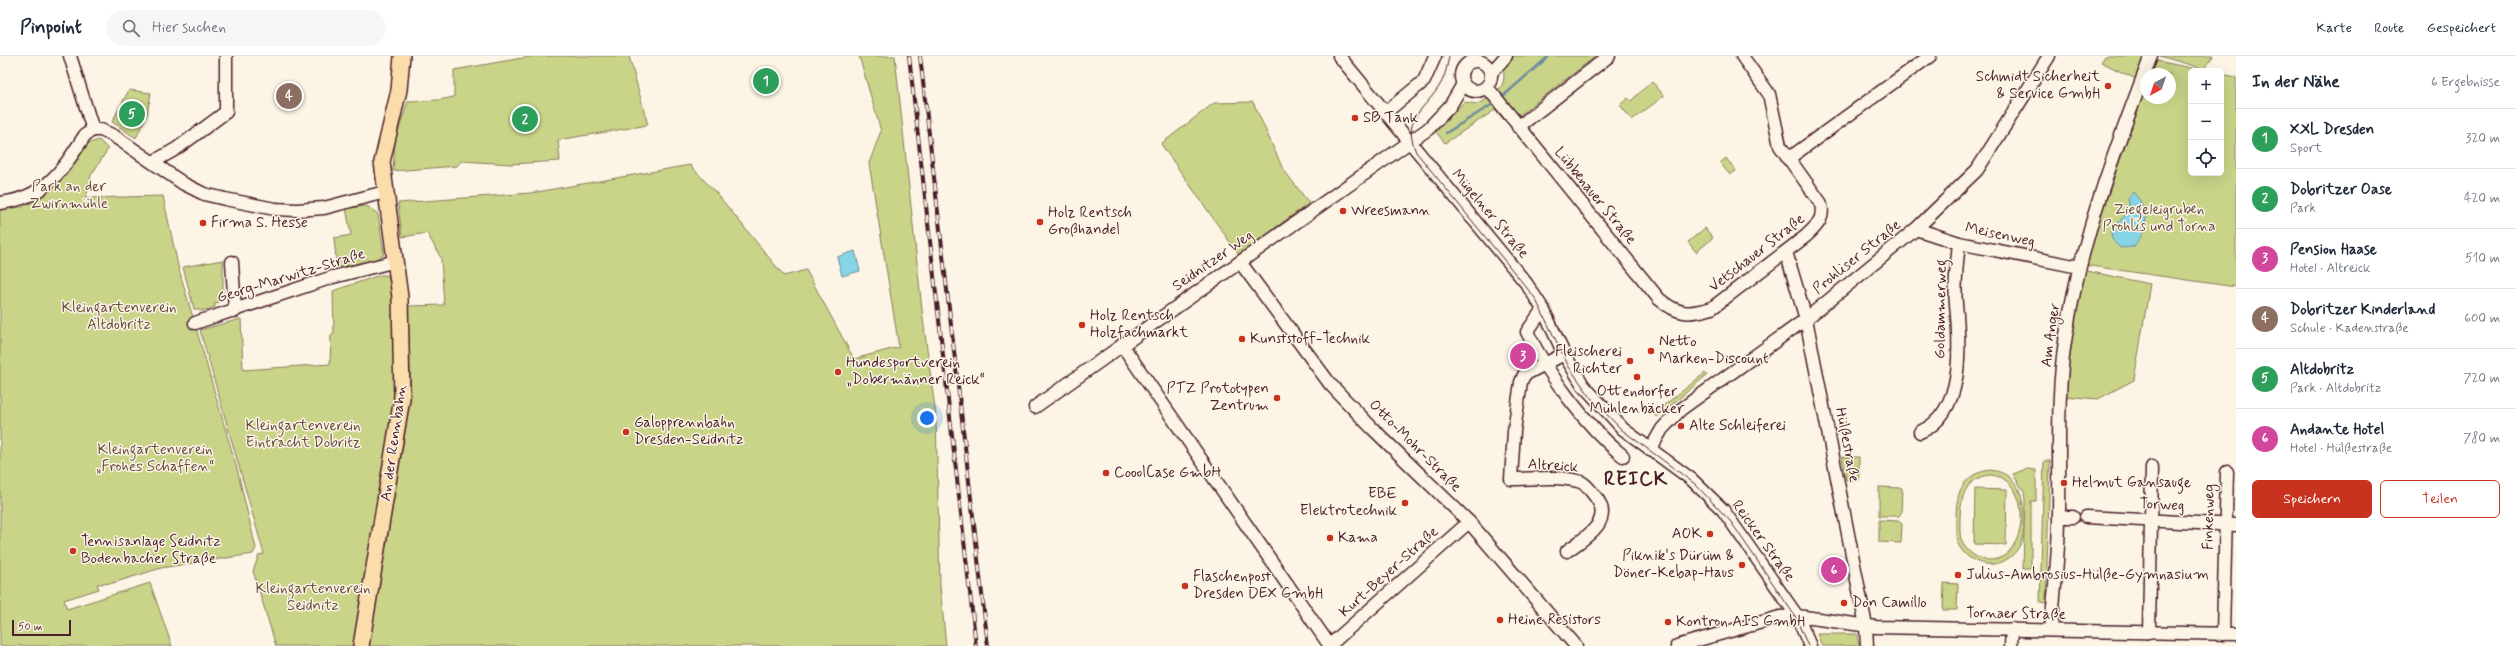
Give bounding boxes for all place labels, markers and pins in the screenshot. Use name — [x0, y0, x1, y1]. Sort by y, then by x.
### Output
pin: 1 — [753, 66, 779, 96]
place label: Schmidt Sicherheit & Service GmbH — [1976, 67, 2100, 104]
pin: 4 — [276, 81, 302, 111]
marker: Schmidt Sicherheit & Service GmbH — [2103, 81, 2113, 91]
pin: 5 — [119, 99, 145, 129]
pin: 2 — [512, 104, 538, 134]
place label: SB Tank — [1363, 108, 1419, 128]
marker: SB Tank — [1350, 113, 1360, 123]
place label: Wreesmann — [1351, 201, 1431, 221]
place label: Holz Rentsch Großhandel — [1048, 203, 1132, 240]
marker: Wreesmann — [1338, 206, 1348, 216]
place label: Firma S. Hesse — [211, 213, 308, 233]
marker: Holz Rentsch Großhandel — [1035, 217, 1045, 227]
marker: Firma S. Hesse — [198, 218, 208, 228]
place label: Holz Rentsch Holzfachmarkt — [1090, 306, 1188, 343]
marker: Holz Rentsch Holzfachmarkt — [1077, 320, 1087, 330]
place label: Kunststoff-Technik — [1250, 329, 1371, 349]
place label: Netto Marken-Discount — [1659, 332, 1769, 369]
marker: Kunststoff-Technik — [1237, 334, 1247, 344]
pin: 3 — [1510, 341, 1536, 371]
place label: Fleischerei Richter — [1555, 342, 1623, 379]
marker: Netto Marken-Discount — [1646, 346, 1656, 356]
place label: Hundesportverein „Dobermänner Reick“ — [846, 353, 985, 390]
marker: Fleischerei Richter — [1625, 356, 1635, 366]
marker: Hundesportverein „Dobermänner Reick“ — [833, 367, 843, 377]
marker: Ottendorfer Mühlenbäcker — [1632, 372, 1642, 382]
place label: PTZ Prototypen Zentrum — [1166, 379, 1269, 416]
place label: Ottendorfer Mühlenbäcker — [1590, 382, 1684, 419]
marker: PTZ Prototypen Zentrum — [1272, 393, 1282, 403]
place label: Galopprennbahn Dresden-Seidnitz — [634, 413, 744, 450]
place label: Alte Schleiferei — [1689, 416, 1786, 436]
marker: Alte Schleiferei — [1676, 421, 1686, 431]
marker: Galopprennbahn Dresden-Seidnitz — [621, 427, 631, 437]
place label: CooolCase GmbH — [1114, 463, 1221, 483]
marker: CooolCase GmbH — [1101, 468, 1111, 478]
place label: Helmut Gansauge — [2072, 473, 2191, 494]
marker: Helmut Gansauge — [2059, 478, 2069, 488]
place label: EBE Elektrotechnik — [1300, 484, 1398, 521]
marker: EBE Elektrotechnik — [1400, 498, 1410, 508]
place label: AOK — [1672, 524, 1702, 544]
place label: Kama — [1338, 528, 1378, 548]
marker: AOK — [1705, 529, 1715, 539]
place label: Tennisanlage Seidnitz Bodenbacher Straße — [81, 532, 221, 569]
marker: Kama — [1325, 533, 1335, 543]
marker: Tennisanlage Seidnitz Bodenbacher Straße — [68, 546, 78, 556]
place label: Piknik's Dürüm & Döner-Kebap-Haus — [1613, 546, 1734, 583]
pin: 6 — [1821, 555, 1847, 585]
marker: Piknik's Dürüm & Döner-Kebap-Haus — [1737, 560, 1747, 570]
place label: Julius-Ambrosius-Hülße-Gymnasium — [1966, 565, 2209, 585]
place label: Flaschenpost Dresden DEX GmbH — [1193, 567, 1323, 604]
marker: Julius-Ambrosius-Hülße-Gymnasium — [1953, 570, 1963, 580]
marker: Flaschenpost Dresden DEX GmbH — [1180, 581, 1190, 591]
place label: Don Camillo — [1852, 593, 1927, 613]
marker: Don Camillo — [1839, 598, 1849, 608]
place label: Heine Resistors — [1508, 610, 1601, 630]
place label: Kontron AIS GmbH — [1676, 612, 1805, 632]
marker: Heine Resistors — [1495, 615, 1505, 625]
marker: Kontron AIS GmbH — [1663, 617, 1673, 627]

